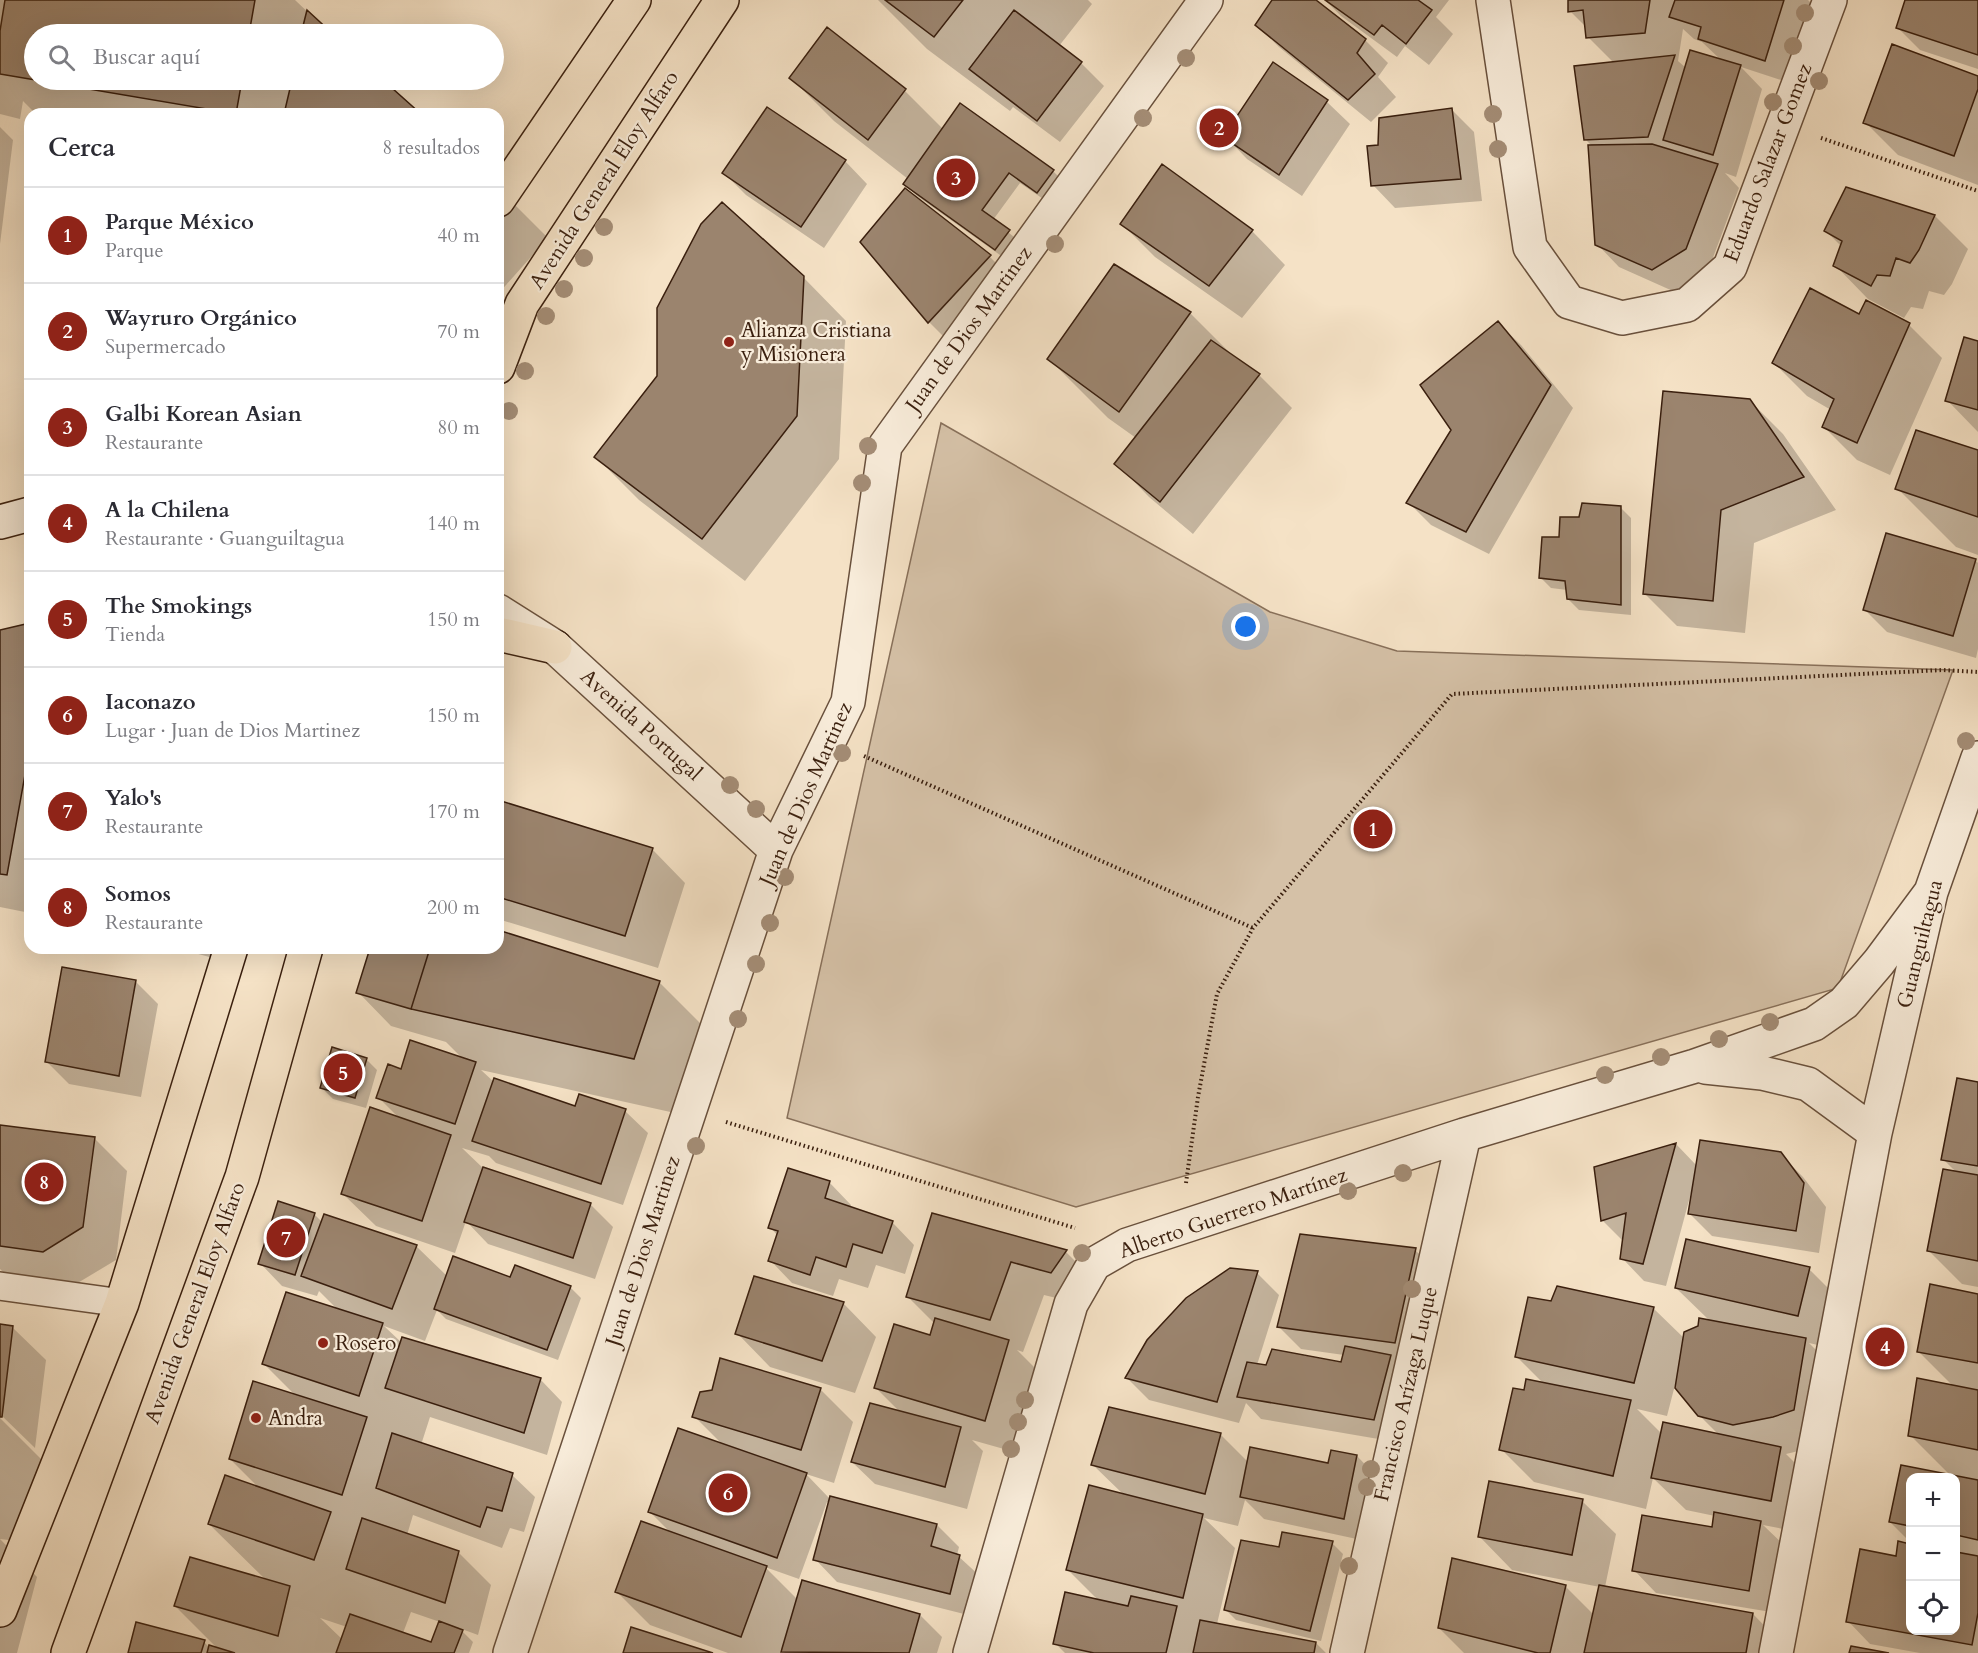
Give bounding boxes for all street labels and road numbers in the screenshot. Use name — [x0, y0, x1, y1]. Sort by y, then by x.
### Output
street label: Eduardo Salazar Gomez — [1717, 59, 1820, 267]
street label: Avenida General Eloy Alfaro — [522, 65, 686, 295]
street label: Juan de Dios Martinez — [897, 240, 1039, 420]
street label: Avenida Portugal — [574, 662, 708, 788]
street label: Juan de Dios Martinez — [751, 697, 860, 893]
street label: Guanguiltagua — [1890, 877, 1950, 1011]
street label: Juan de Dios Martinez — [598, 1152, 688, 1353]
street label: Alberto Guerrero Martínez — [1115, 1160, 1352, 1266]
street label: Avenida General Eloy Alfaro — [138, 1178, 252, 1428]
street label: Francisco Arízaga Luque — [1367, 1284, 1445, 1504]

